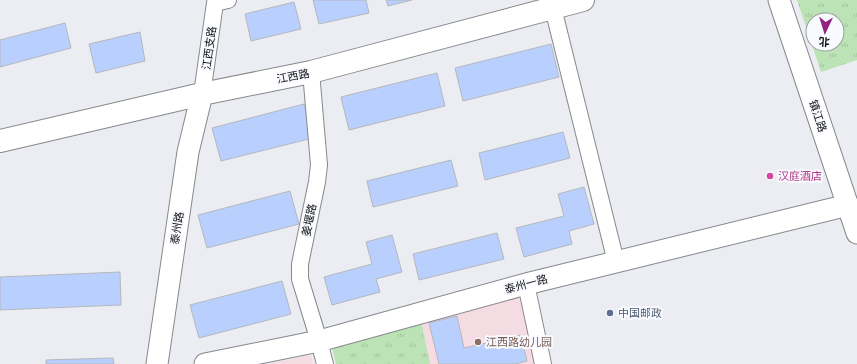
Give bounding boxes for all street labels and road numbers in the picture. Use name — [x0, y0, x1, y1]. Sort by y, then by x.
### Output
street label: 江西支路 — [200, 25, 219, 71]
street label: 江西路 — [276, 67, 311, 86]
street label: 镇江路 — [806, 98, 829, 134]
street label: 姜堰路 — [300, 203, 319, 238]
street label: 泰州路 — [168, 211, 186, 245]
street label: 泰州一路 — [503, 273, 549, 296]

